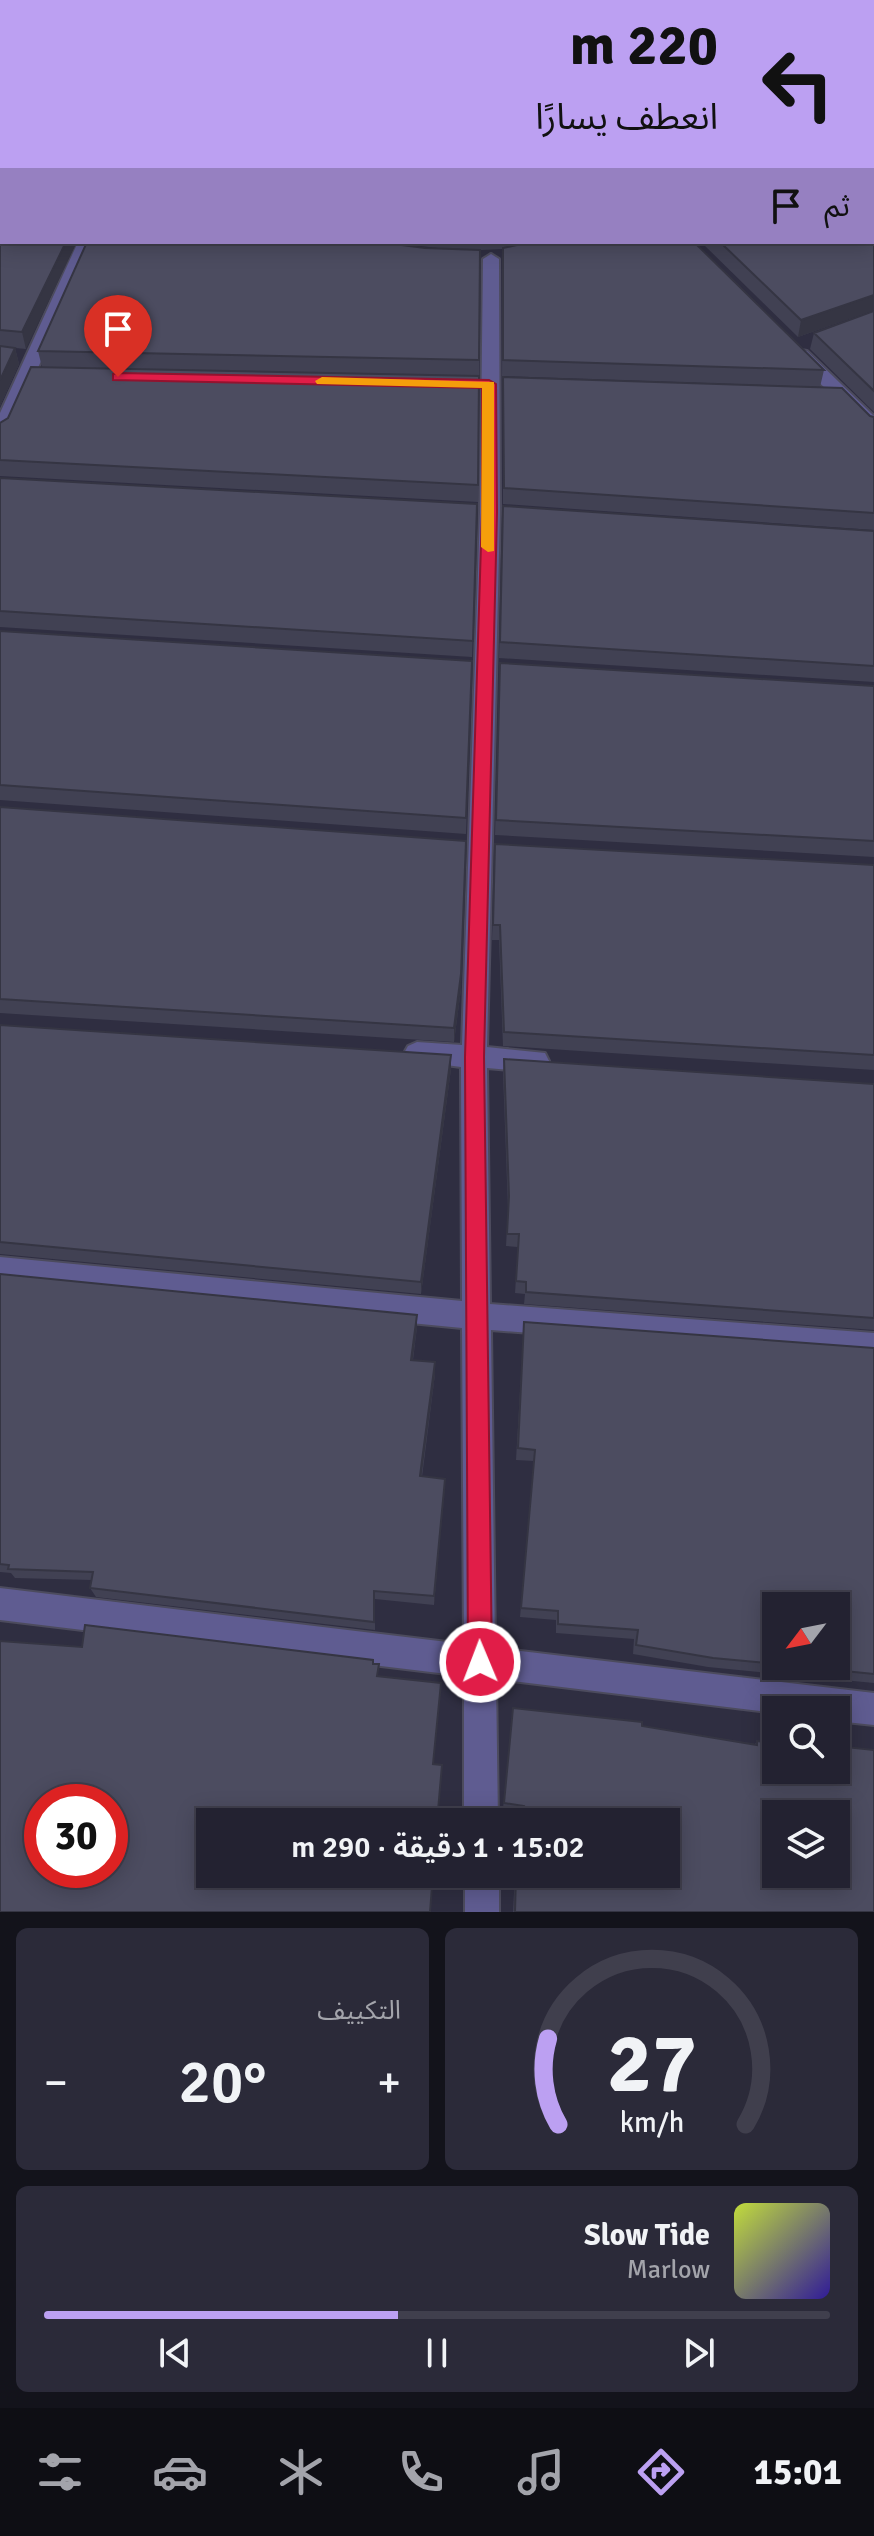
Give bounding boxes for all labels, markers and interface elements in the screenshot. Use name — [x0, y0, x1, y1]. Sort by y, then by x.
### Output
text: 220 m — [570, 11, 718, 80]
icon: left — [746, 32, 850, 136]
text: انعطف يسارًا — [535, 95, 718, 140]
icon: arrive — [764, 184, 808, 228]
text: ثم — [824, 188, 850, 225]
pin — [84, 295, 152, 377]
icon: arrive — [96, 307, 140, 351]
north arrow — [762, 1592, 850, 1680]
map controls — [762, 1592, 850, 1888]
position arrow — [438, 1620, 522, 1704]
button: search — [762, 1696, 850, 1784]
speed limit sign: 30 — [24, 1784, 128, 1888]
button: layers — [762, 1800, 850, 1888]
text: 15:02 · 1 دقيقة · 290 m — [291, 1829, 585, 1866]
text: التكييف — [317, 1995, 401, 2027]
text: 27 — [607, 2013, 696, 2115]
text: 20° — [179, 2046, 266, 2120]
text: − — [44, 2056, 68, 2110]
text: + — [377, 2056, 401, 2110]
text: km/h — [619, 2105, 684, 2140]
text: Slow Tide — [584, 2217, 710, 2254]
text: Marlow — [627, 2254, 710, 2286]
icon: previous — [153, 2331, 197, 2375]
icon: pause — [415, 2331, 459, 2375]
icon: next — [677, 2331, 721, 2375]
icon: filters — [32, 2444, 88, 2500]
icon: car — [152, 2444, 208, 2500]
icon: climate — [273, 2444, 329, 2500]
icon: phone — [393, 2444, 449, 2500]
icon: music — [513, 2444, 569, 2500]
icon: directions — [633, 2444, 689, 2500]
text: 15:01 — [754, 2450, 842, 2495]

